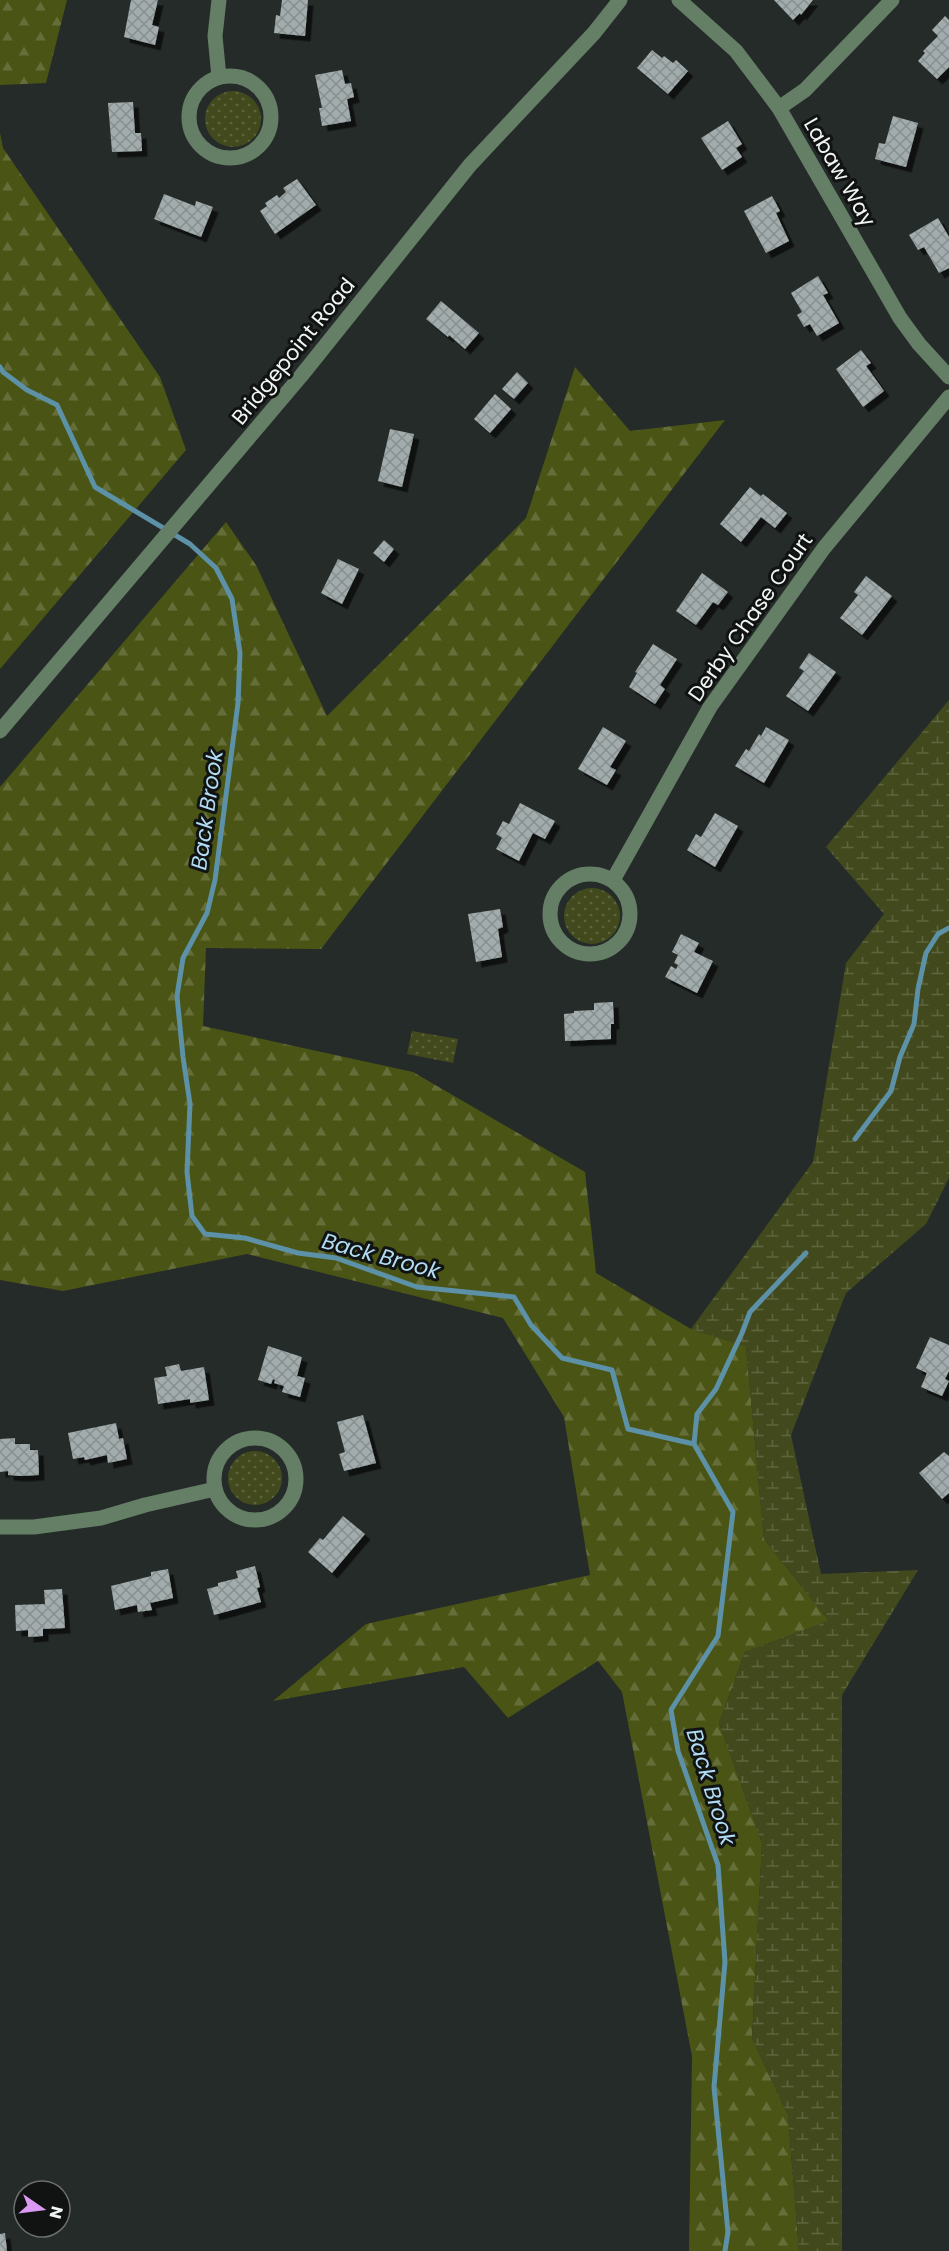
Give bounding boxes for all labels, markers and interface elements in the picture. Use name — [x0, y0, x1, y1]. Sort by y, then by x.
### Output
street label: Labaw Way — [797, 112, 883, 232]
street label: Bridgepoint Road — [225, 271, 361, 431]
street label: Derby Chase Court — [681, 527, 819, 707]
water label: Back Brook — [183, 746, 231, 872]
water label: Back Brook — [319, 1225, 445, 1287]
water label: Back Brook — [679, 1725, 744, 1851]
north arrow — [12, 2179, 72, 2239]
text: N — [43, 2204, 69, 2221]

